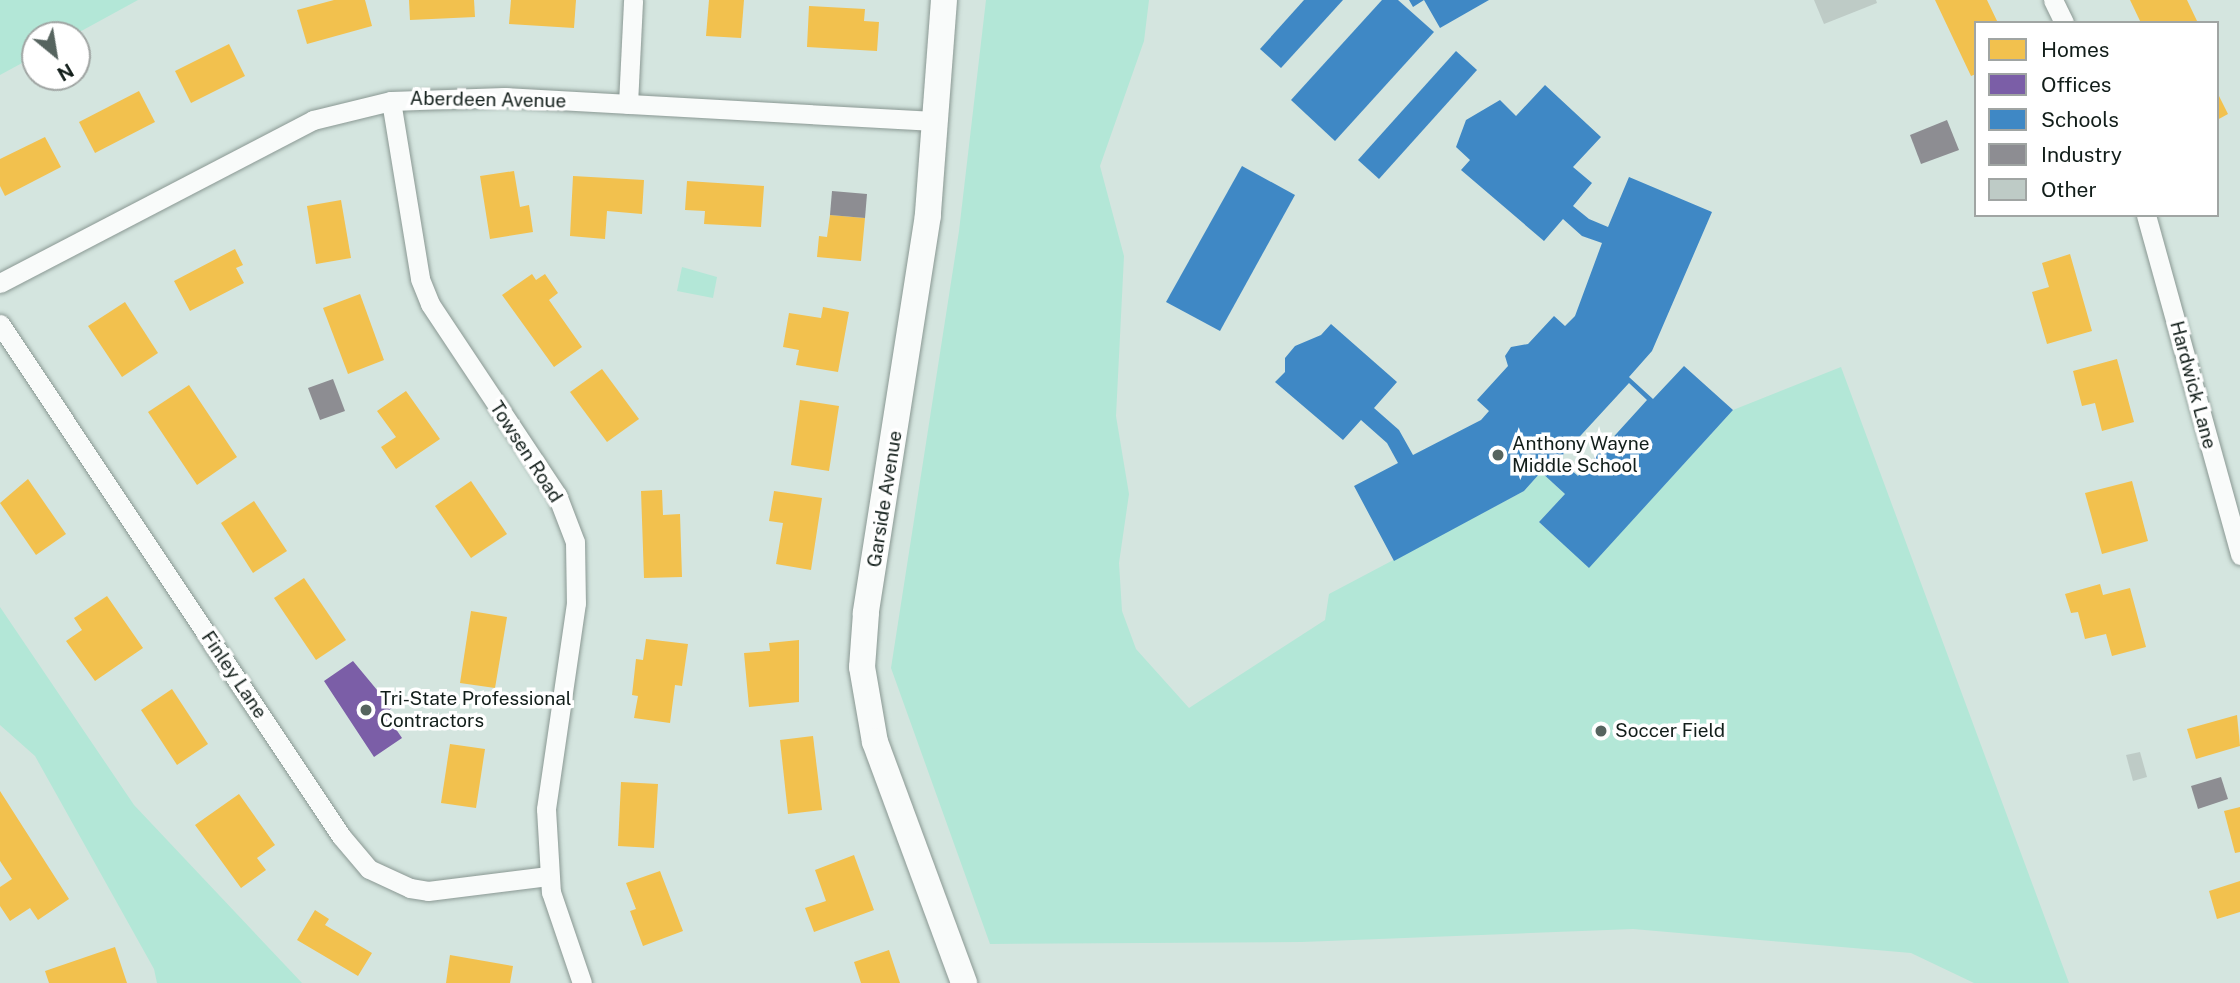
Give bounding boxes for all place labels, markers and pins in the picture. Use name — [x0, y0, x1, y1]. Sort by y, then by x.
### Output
place label: Anthony Wayne Middle School — [1512, 433, 1650, 477]
marker: Anthony Wayne Middle School — [1490, 447, 1506, 463]
place label: Tri-State Professional Contractors — [380, 688, 572, 732]
marker: Tri-State Professional Contractors — [358, 702, 374, 718]
place label: Soccer Field — [1615, 720, 1725, 742]
marker: Soccer Field — [1593, 723, 1609, 739]

